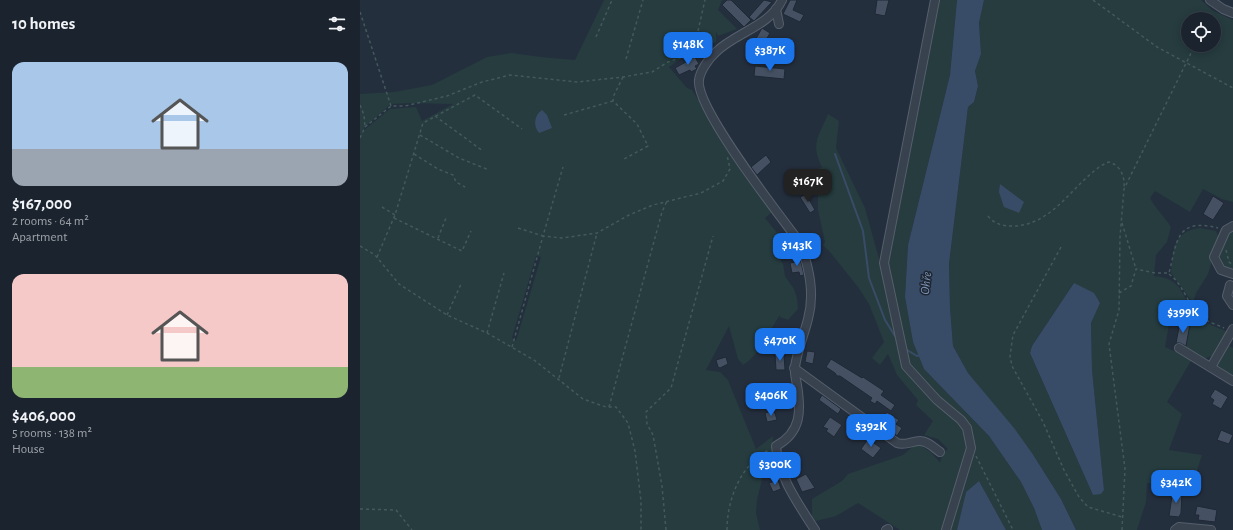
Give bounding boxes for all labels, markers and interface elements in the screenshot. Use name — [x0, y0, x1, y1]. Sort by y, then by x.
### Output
map controls — [1181, 12, 1221, 52]
button: locate — [1181, 12, 1221, 52]
icon: filters — [326, 13, 348, 35]
text: 10 homes — [12, 15, 75, 32]
pin: $148K — [660, 32, 716, 66]
text: $148K — [672, 38, 704, 51]
pin: $387K — [742, 38, 798, 72]
text: $387K — [754, 44, 786, 57]
icon: home — [144, 88, 216, 160]
pin: $167K — [780, 169, 836, 203]
text: $167K — [793, 175, 823, 188]
text: $167,000 — [12, 195, 72, 212]
text: 2 rooms · 64 m² — [12, 215, 89, 228]
text: Apartment — [12, 231, 67, 244]
pin: $143K — [769, 233, 825, 267]
text: $143K — [782, 239, 812, 252]
water label: Ohře — [919, 271, 934, 295]
icon: home — [144, 300, 216, 372]
pin: $399K — [1155, 300, 1211, 334]
text: $399K — [1167, 306, 1199, 319]
pin: $470K — [752, 328, 808, 362]
text: $470K — [764, 334, 796, 347]
pin: $406K — [743, 383, 799, 417]
text: $406K — [754, 389, 788, 402]
text: $406,000 — [12, 407, 76, 424]
pin: $392K — [843, 414, 899, 448]
text: $392K — [855, 420, 887, 433]
text: 5 rooms · 138 m² — [12, 427, 92, 440]
text: House — [12, 443, 44, 456]
pin: $300K — [747, 452, 803, 486]
text: $300K — [759, 458, 791, 471]
pin: $342K — [1148, 470, 1204, 504]
text: $342K — [1160, 476, 1192, 489]

